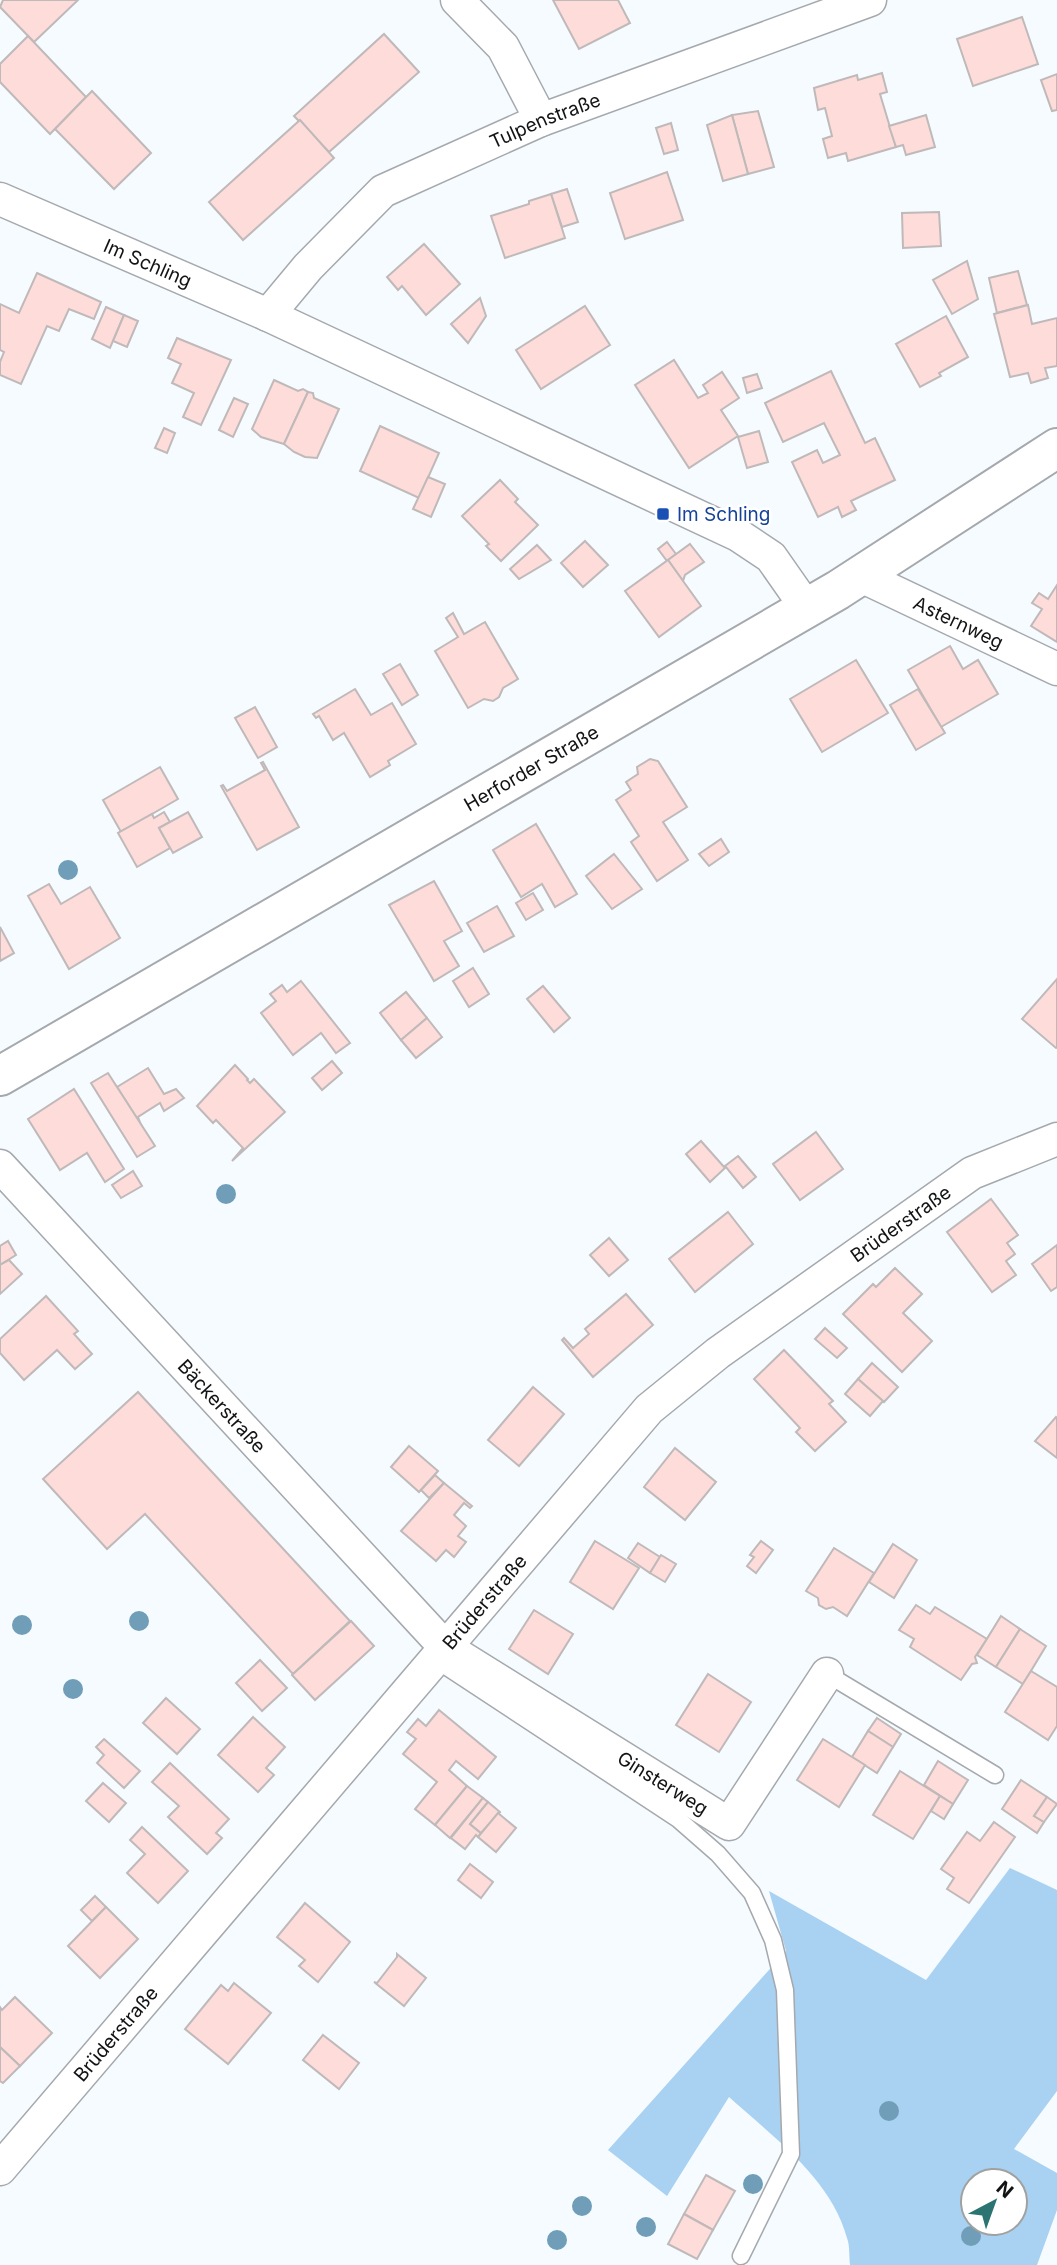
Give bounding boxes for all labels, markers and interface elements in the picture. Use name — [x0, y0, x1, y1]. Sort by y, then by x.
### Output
street label: Tulpenstraße — [486, 88, 603, 153]
street label: Im Schling — [100, 234, 195, 292]
place label: Im Schling — [677, 503, 770, 526]
marker: Im Schling — [655, 506, 671, 522]
street label: Asternweg — [910, 591, 1007, 653]
street label: Herforder Straße — [460, 720, 603, 816]
street label: Brüderstraße — [846, 1180, 955, 1267]
street label: Bäckerstraße — [173, 1355, 271, 1458]
street label: Brüderstraße — [438, 1550, 531, 1654]
street label: Ginsterweg — [613, 1746, 712, 1820]
street label: Brüderstraße — [69, 1981, 163, 2086]
north arrow — [959, 2167, 1029, 2237]
text: N — [992, 2176, 1018, 2203]

